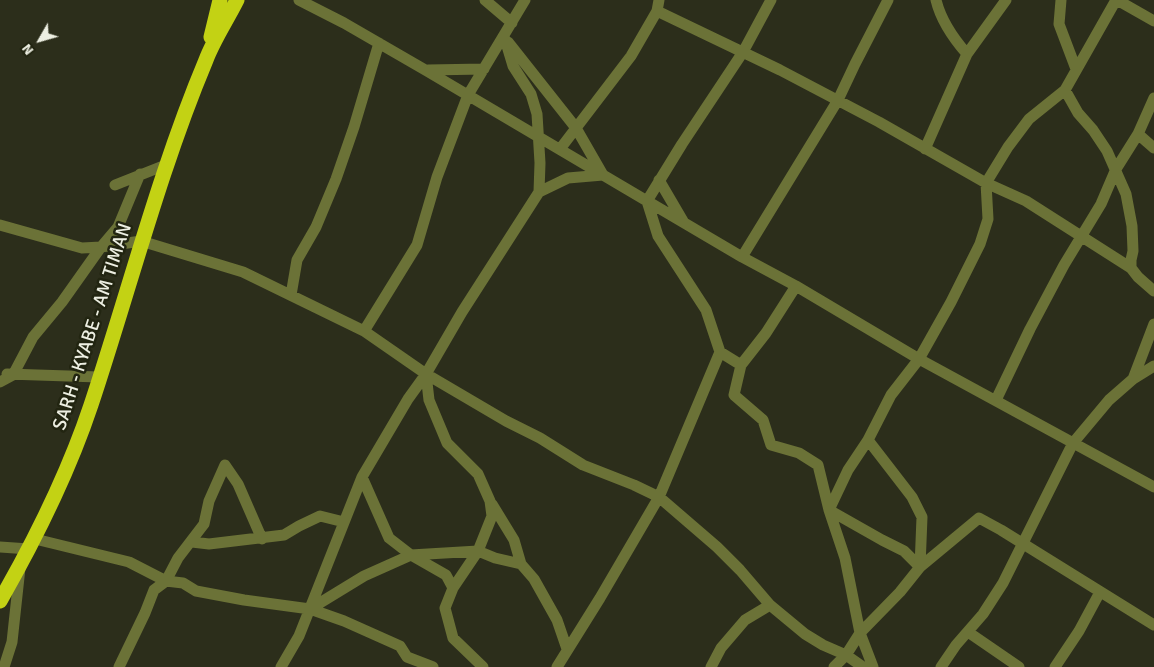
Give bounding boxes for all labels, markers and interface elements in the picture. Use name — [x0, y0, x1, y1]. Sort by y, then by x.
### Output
north arrow — [15, 15, 65, 65]
text: N — [18, 40, 37, 59]
street label: SARH - KYABE - AM TIMAN — [49, 221, 137, 433]

